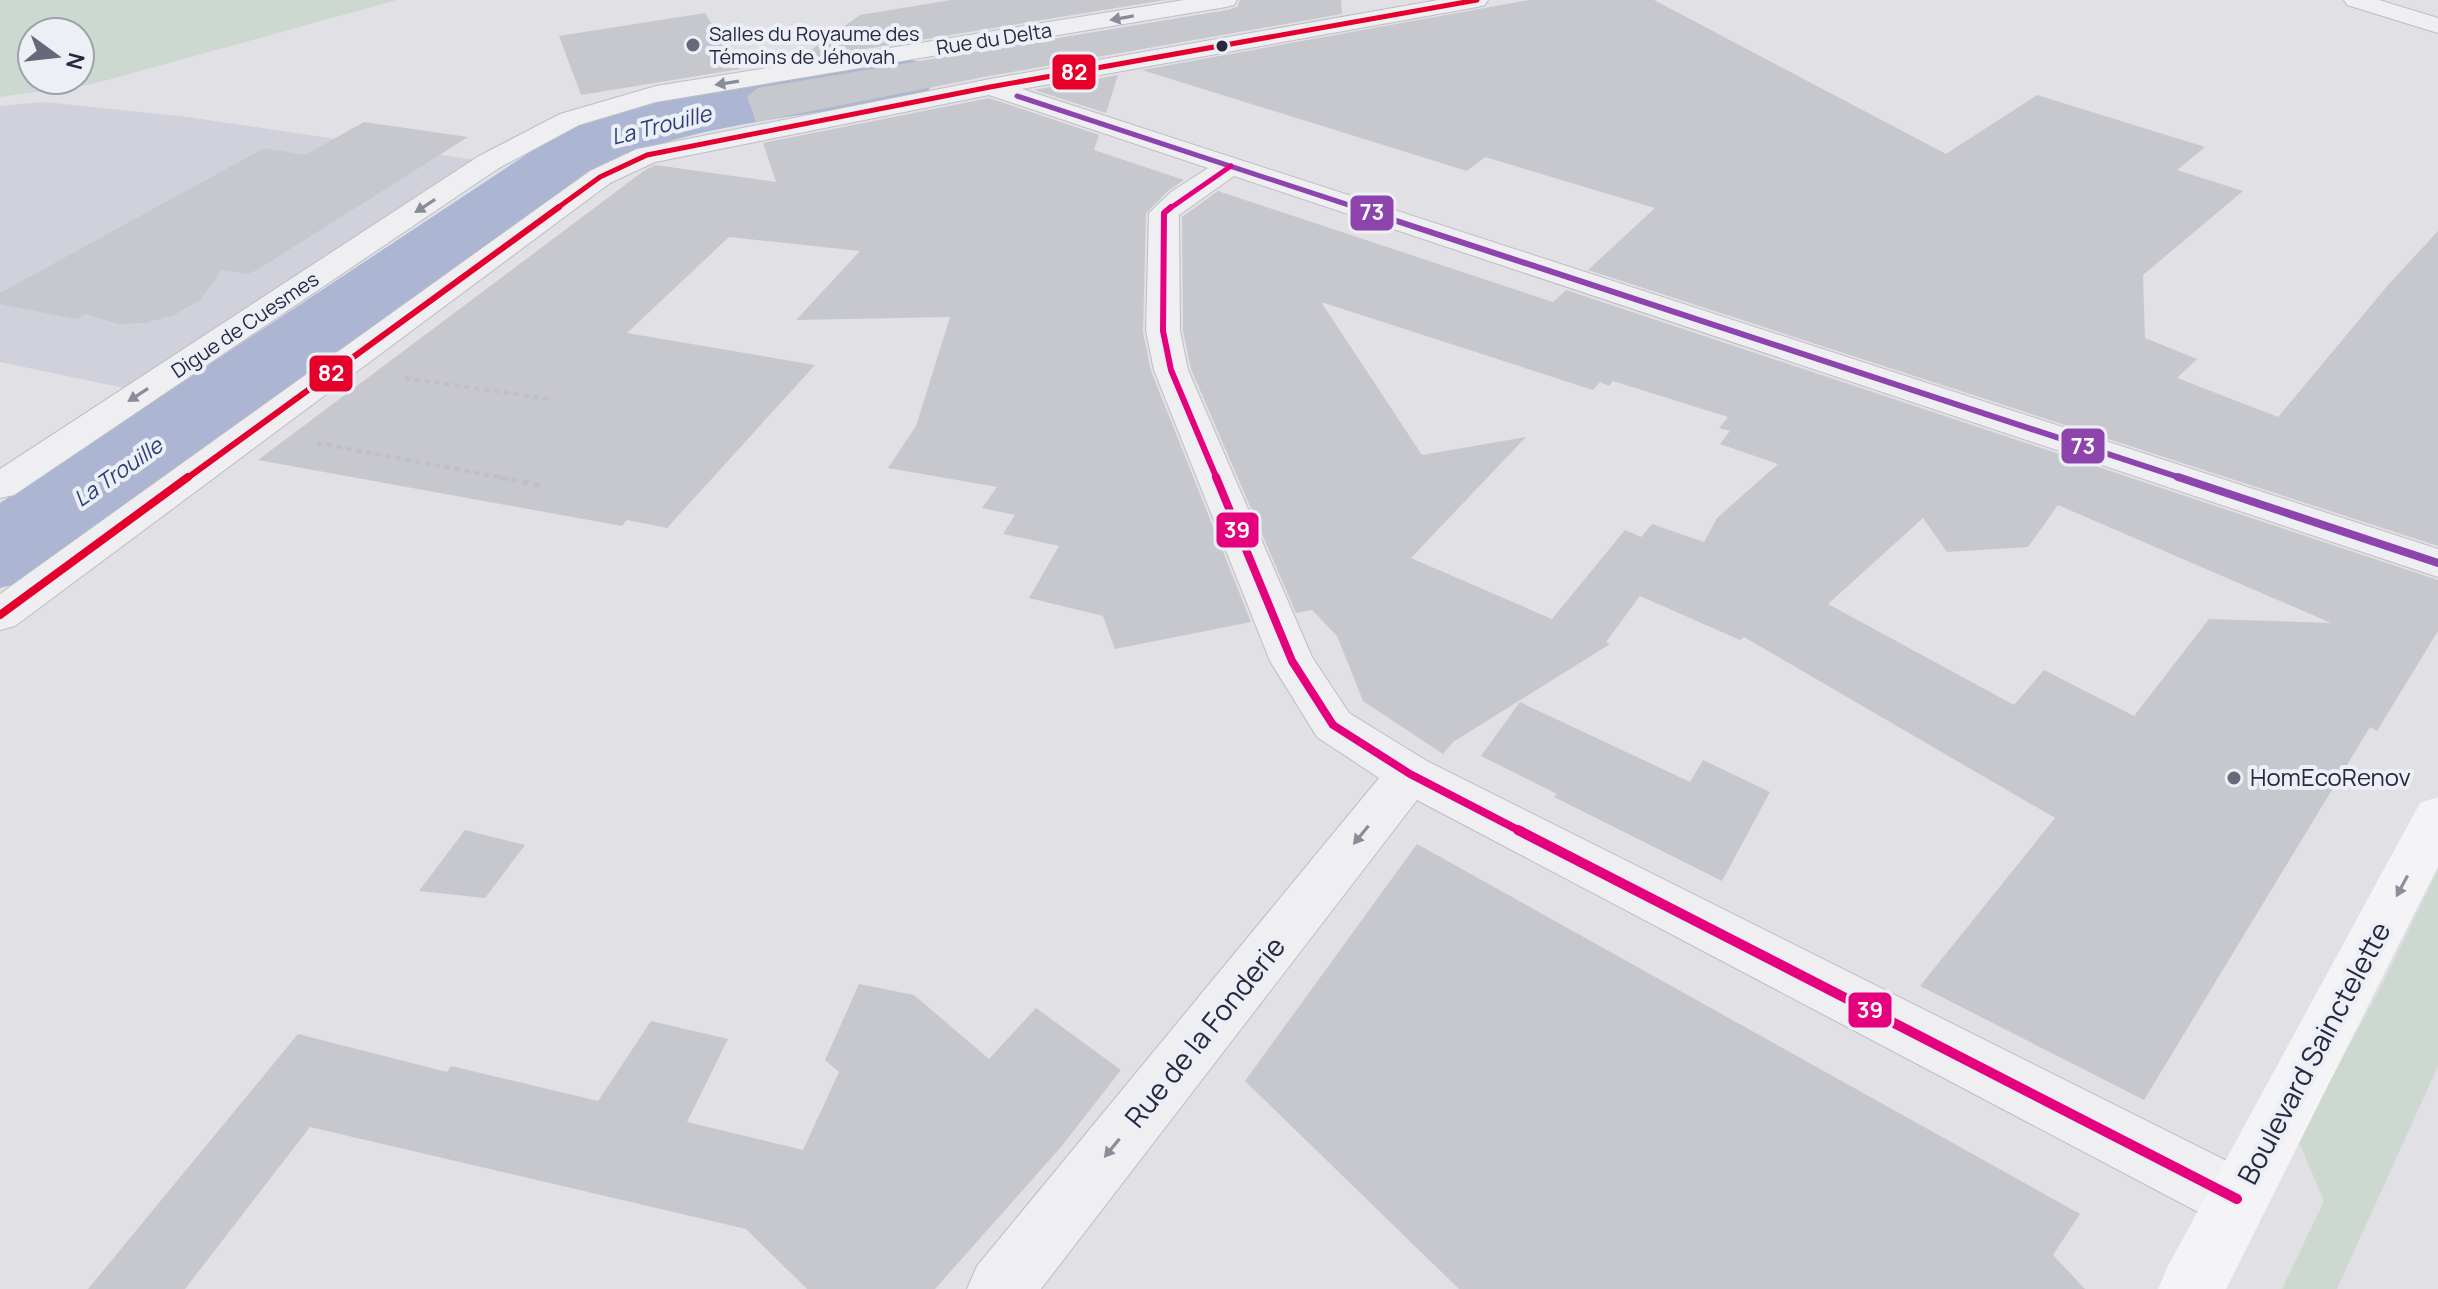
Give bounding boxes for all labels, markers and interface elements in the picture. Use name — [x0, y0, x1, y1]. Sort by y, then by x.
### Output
one-way arrow — [1109, 12, 1134, 24]
north arrow — [16, 16, 96, 96]
street label: Rue du Delta — [934, 16, 1054, 61]
place label: Salles du Royaume des Témoins de Jéhovah — [709, 20, 920, 70]
marker: Salles du Royaume des Témoins de Jéhovah — [684, 36, 702, 54]
unlabelled marker — [1214, 38, 1230, 54]
text: N — [59, 50, 92, 73]
line badge: 82 — [1051, 53, 1097, 91]
text: 82 — [1061, 57, 1087, 87]
one-way arrow — [714, 77, 739, 89]
water label: La Trouille — [608, 98, 715, 152]
line badge: 73 — [1349, 194, 1395, 232]
text: 73 — [1360, 197, 1384, 227]
one-way arrow — [414, 198, 435, 213]
street label: Digue de Cuesmes — [166, 265, 324, 384]
line badge: 82 — [308, 354, 354, 393]
text: 82 — [318, 358, 344, 388]
one-way arrow — [127, 388, 148, 403]
line badge: 73 — [2060, 427, 2106, 465]
water label: La Trouille — [68, 430, 169, 514]
text: 73 — [2071, 431, 2095, 461]
line badge: 39 — [1215, 511, 1260, 549]
text: 39 — [1224, 515, 1250, 545]
place label: HomEcoRenov — [2250, 760, 2411, 793]
marker: HomEcoRenov — [2225, 769, 2243, 787]
one-way arrow — [1353, 825, 1370, 845]
one-way arrow — [2395, 875, 2409, 897]
street label: Boulevard Sainctelette — [2228, 915, 2398, 1190]
street label: Rue de la Fonderie — [1115, 928, 1293, 1135]
line badge: 39 — [1847, 991, 1893, 1029]
text: 39 — [1857, 995, 1883, 1025]
one-way arrow — [1104, 1138, 1121, 1158]

